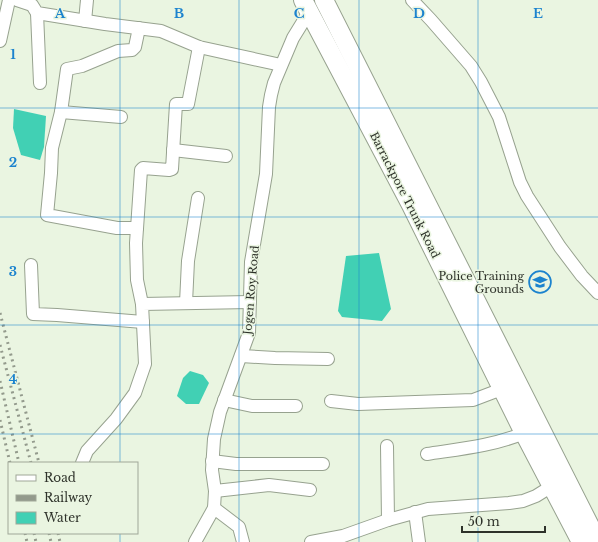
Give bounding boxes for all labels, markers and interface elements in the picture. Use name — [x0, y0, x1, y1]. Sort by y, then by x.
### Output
text: A — [54, 5, 66, 22]
text: B — [174, 5, 184, 22]
text: C — [294, 5, 305, 22]
text: D — [413, 5, 425, 22]
text: E — [533, 5, 543, 22]
text: 1 — [10, 46, 16, 63]
street label: Barrackpore Trunk Road — [367, 129, 443, 261]
text: 2 — [9, 154, 17, 171]
street label: Jogen Roy Road — [240, 244, 262, 337]
text: 3 — [9, 263, 17, 280]
place label: Police Training Grounds — [439, 269, 524, 296]
school or university icon: Police Training Grounds — [527, 269, 553, 295]
text: 4 — [9, 371, 18, 388]
legend — [8, 462, 138, 534]
text: Road — [44, 470, 76, 485]
text: Railway — [44, 490, 93, 505]
scale bar — [462, 508, 545, 534]
text: Water — [43, 510, 81, 525]
text: 50 m — [468, 514, 500, 529]

